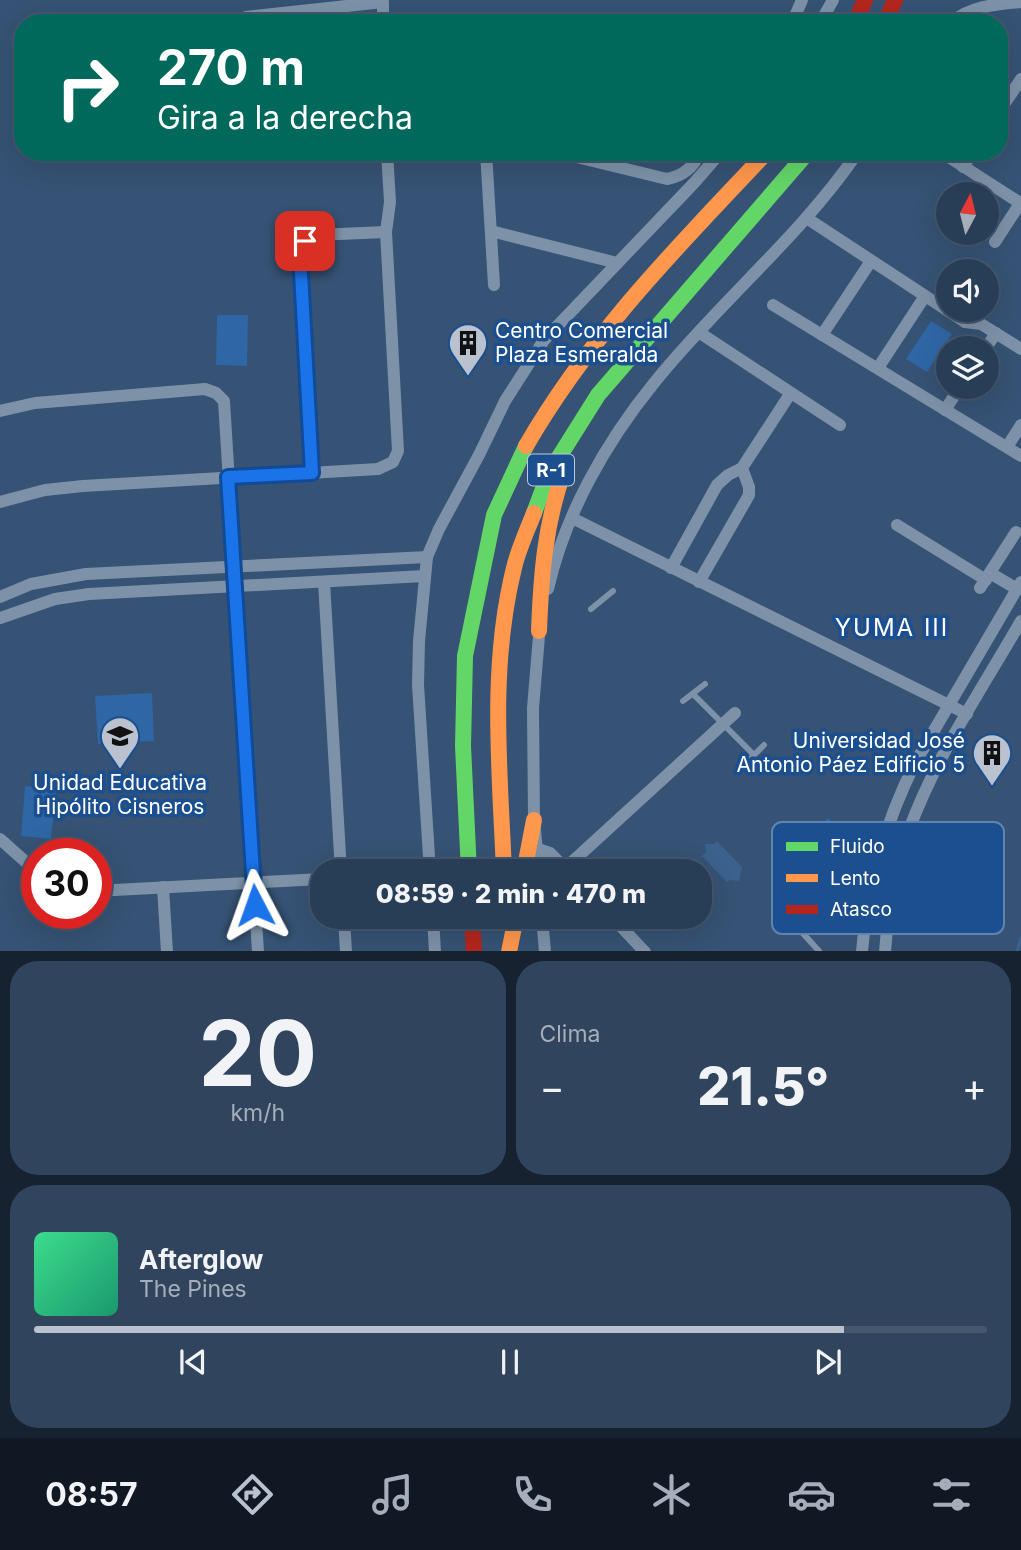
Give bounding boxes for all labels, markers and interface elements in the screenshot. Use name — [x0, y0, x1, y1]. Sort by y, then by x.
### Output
text: 270 m — [157, 38, 305, 97]
icon: right — [42, 42, 133, 133]
text: Gira a la derecha — [157, 98, 413, 137]
north arrow — [936, 182, 999, 245]
map controls — [936, 182, 999, 399]
pin — [275, 211, 335, 271]
icon: arrive — [286, 222, 324, 260]
button: sound — [936, 259, 999, 322]
place label: Centro Comercial Plaza Esmeralda — [495, 318, 668, 367]
building icon: Centro Comercial Plaza Esmeralda — [447, 322, 489, 377]
button: layers — [936, 336, 999, 399]
road number: R-1 — [528, 454, 574, 485]
district label: YUMA III — [835, 613, 949, 642]
school or university icon: Unidad Educativa Hipólito Cisneros — [99, 715, 141, 770]
place label: Universidad José Antonio Páez Edificio 5 — [736, 728, 965, 777]
building icon: Universidad José Antonio Páez Edificio 5 — [971, 732, 1013, 787]
place label: Unidad Educativa Hipólito Cisneros — [33, 770, 207, 819]
legend — [772, 822, 1004, 934]
text: Fluido — [830, 835, 885, 858]
speed limit sign: 30 — [21, 838, 112, 929]
text: Lento — [830, 867, 880, 890]
position arrow — [218, 868, 292, 942]
text: 08:59 · 2 min · 470 m — [376, 878, 646, 909]
text: Atasco — [830, 898, 892, 921]
text: 20 — [198, 998, 317, 1108]
text: Clima — [540, 1020, 601, 1048]
text: 21.5° — [697, 1055, 829, 1118]
text: − — [540, 1064, 565, 1110]
text: + — [962, 1064, 987, 1110]
text: km/h — [230, 1099, 285, 1127]
text: Afterglow — [139, 1244, 263, 1275]
text: The Pines — [139, 1275, 247, 1303]
icon: previous — [174, 1343, 212, 1381]
icon: pause — [491, 1343, 529, 1381]
icon: next — [809, 1343, 847, 1381]
icon: directions — [228, 1470, 277, 1519]
icon: music — [368, 1470, 417, 1519]
icon: phone — [508, 1470, 557, 1519]
icon: climate — [647, 1470, 696, 1519]
icon: car — [787, 1470, 836, 1519]
icon: filters — [927, 1470, 976, 1519]
text: 08:57 — [45, 1475, 138, 1514]

